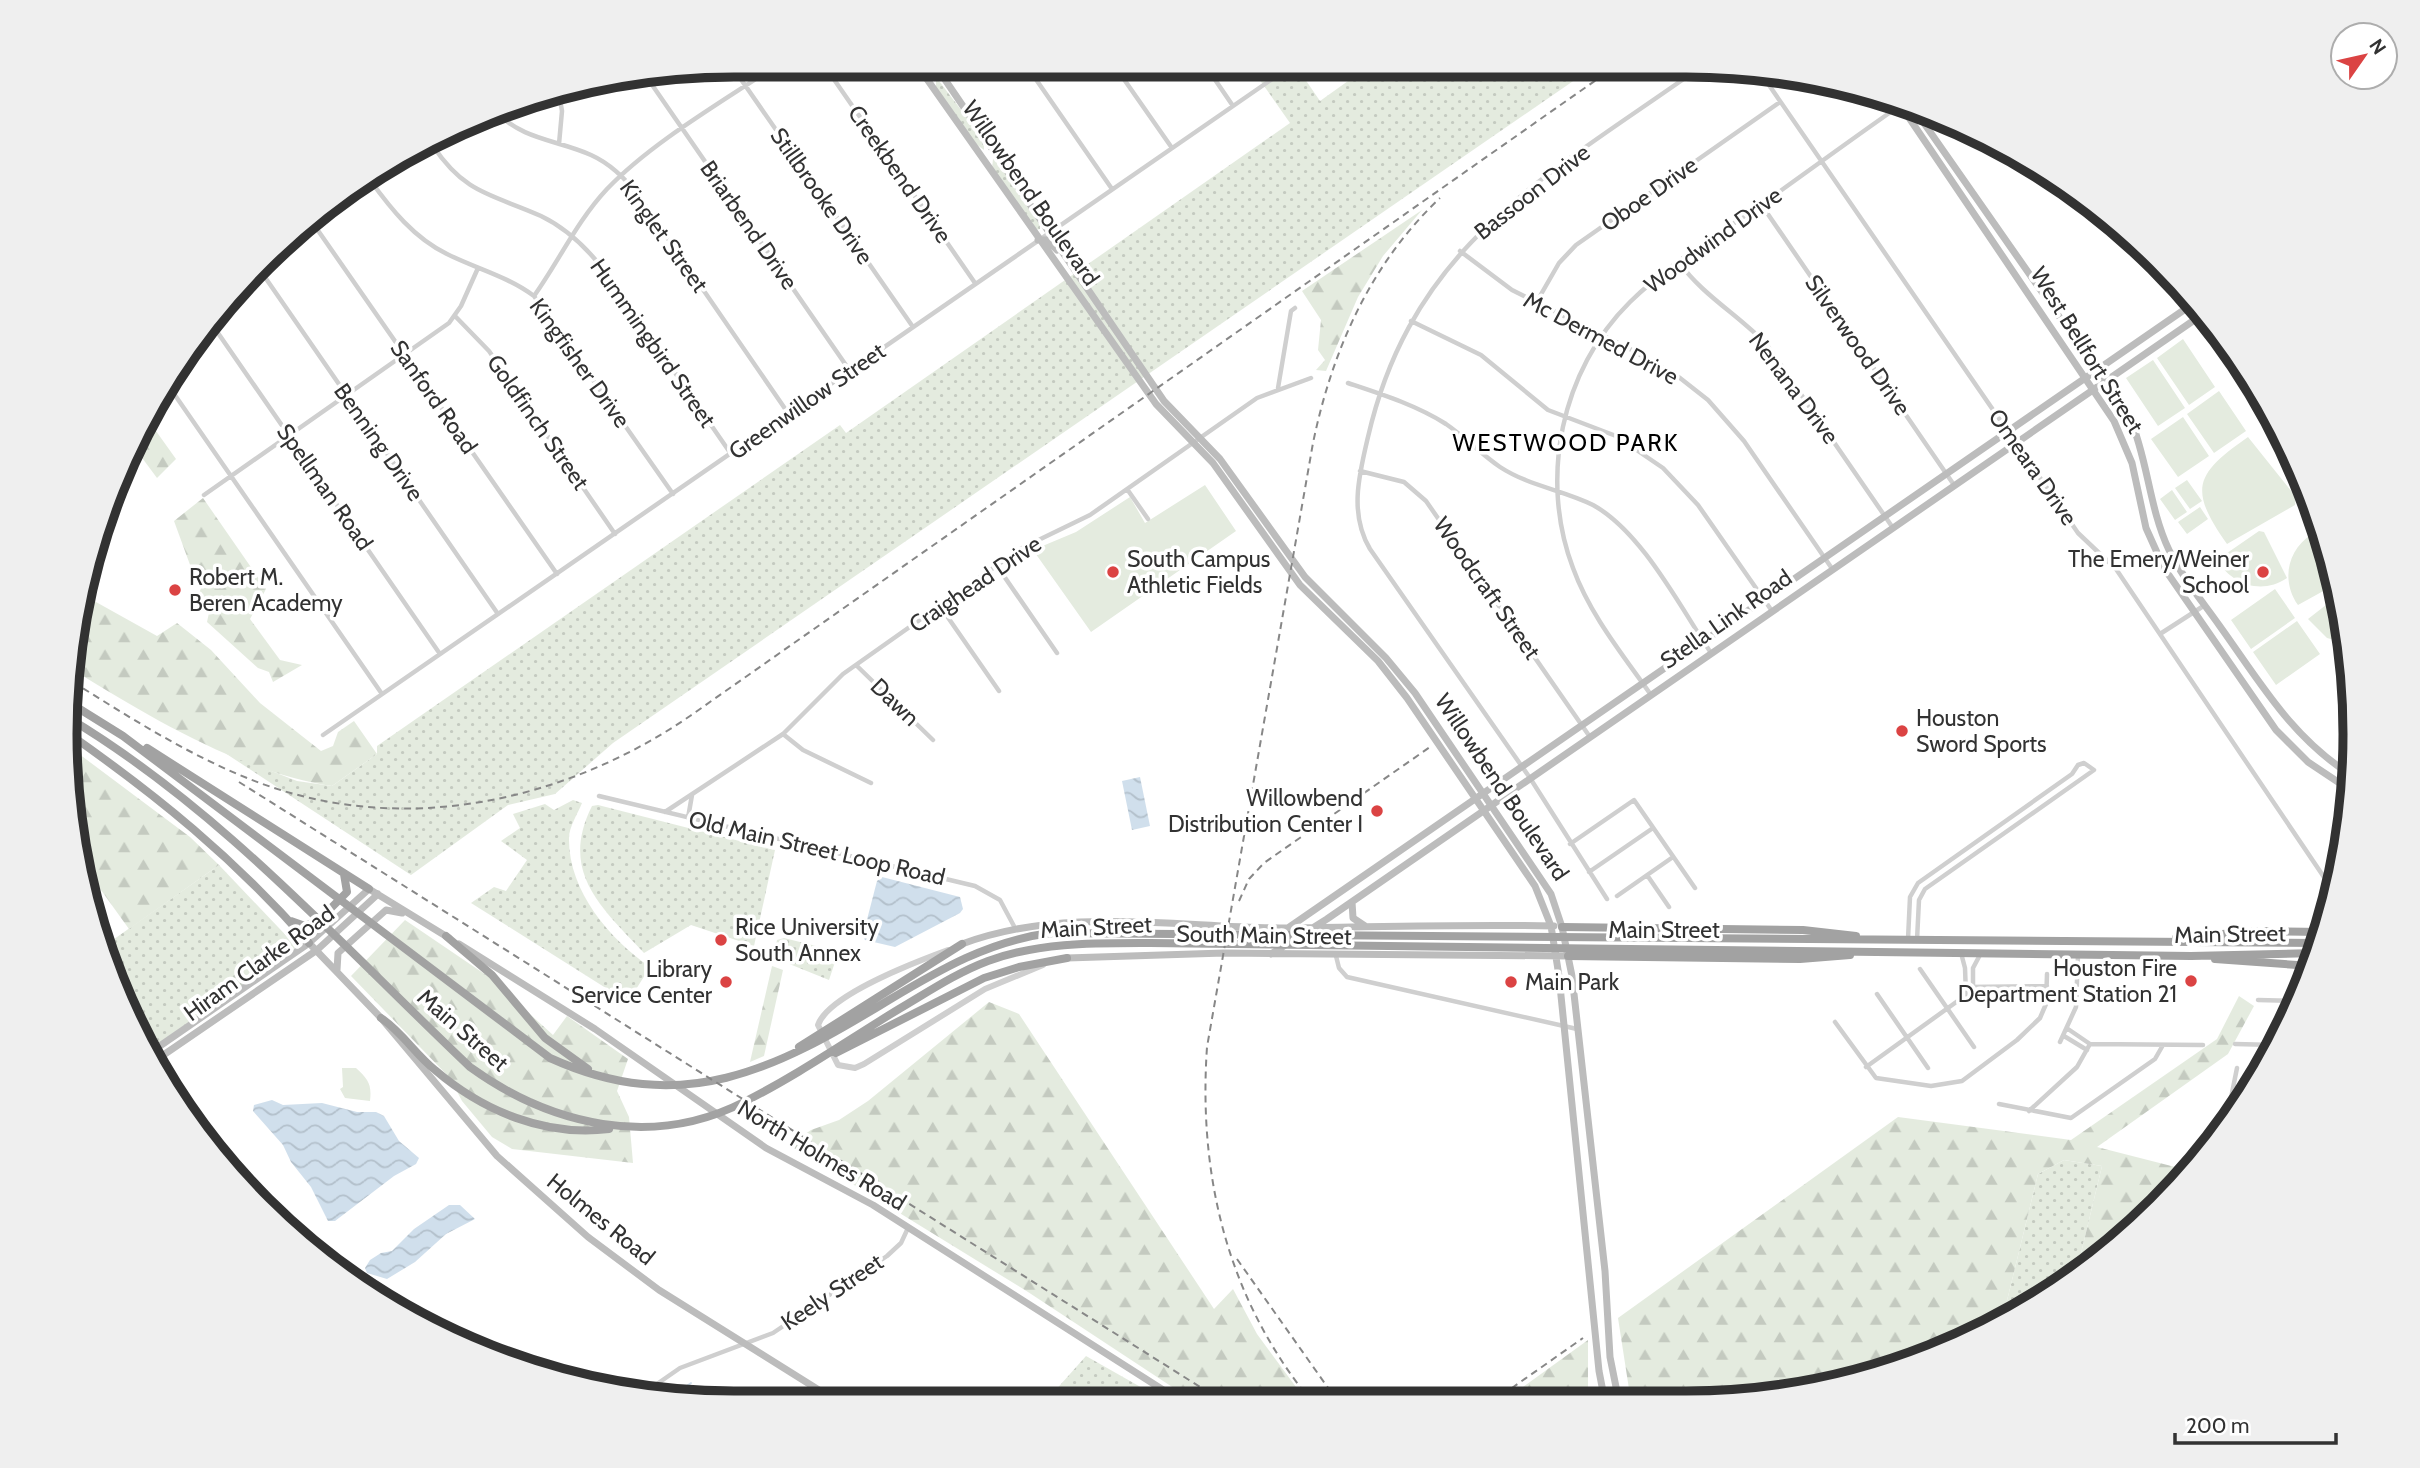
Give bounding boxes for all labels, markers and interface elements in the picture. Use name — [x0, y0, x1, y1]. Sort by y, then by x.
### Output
north arrow — [2329, 21, 2399, 91]
text: N — [2364, 35, 2391, 59]
street label: Willowbend Boulevard — [957, 95, 1105, 291]
street label: Creekbend Drive — [842, 100, 958, 248]
street label: Stillbrooke Drive — [765, 122, 879, 270]
street label: Bassoon Drive — [1469, 138, 1595, 246]
street label: Oboe Drive — [1595, 150, 1703, 237]
street label: Briarbend Drive — [694, 155, 804, 295]
street label: Kinglet Street — [614, 174, 714, 298]
street label: Woodwind Drive — [1639, 181, 1787, 299]
street label: Hummingbird Street — [584, 253, 722, 433]
street label: West Bellfort Street — [2025, 262, 2150, 439]
street label: Silverwood Drive — [1799, 269, 1917, 421]
street label: Mc Dermed Drive — [1519, 285, 1683, 391]
street label: Kingfisher Drive — [524, 293, 636, 433]
street label: Nenana Drive — [1743, 327, 1845, 449]
street label: Sanford Road — [385, 335, 483, 459]
street label: Greenwillow Street — [723, 337, 891, 465]
street label: Goldfinch Street — [481, 349, 595, 495]
street label: Benning Drive — [328, 378, 430, 506]
street label: Omeara Drive — [1983, 403, 2083, 531]
street label: Spellman Road — [271, 418, 379, 556]
district label: WESTWOOD PARK — [1453, 428, 1679, 457]
street label: Woodcraft Street — [1428, 512, 1547, 665]
street label: Craighead Drive — [904, 529, 1047, 638]
place label: South Campus Athletic Fields — [1127, 545, 1270, 599]
place label: The Emery/Weiner School — [2068, 545, 2250, 599]
place label: Robert M. Beren Academy — [189, 563, 343, 617]
street label: Stella Link Road — [1655, 563, 1797, 675]
marker: South Campus Athletic Fields — [1105, 564, 1121, 580]
marker: The Emery/Weiner School — [2255, 564, 2271, 580]
marker: Robert M. Beren Academy — [167, 582, 183, 598]
street label: Dawn — [865, 672, 925, 732]
street label: Willowbend Boulevard — [1429, 688, 1575, 886]
place label: Houston Sword Sports — [1916, 704, 2047, 758]
marker: Houston Sword Sports — [1894, 723, 1910, 739]
place label: Willowbend Distribution Center I — [1168, 784, 1363, 838]
marker: Willowbend Distribution Center I — [1369, 803, 1385, 819]
street label: Old Main Street Loop Road — [686, 805, 948, 891]
street label: Hiram Clarke Road — [178, 899, 340, 1027]
street label: Main Street — [1040, 910, 1153, 944]
place label: Rice University South Annex — [735, 913, 879, 967]
street label: Main Street — [1608, 916, 1720, 944]
street label: South Main Street — [1176, 919, 1352, 951]
street label: Main Street — [2174, 919, 2286, 949]
marker: Rice University South Annex — [713, 932, 729, 948]
place label: Houston Fire Department Station 21 — [1958, 954, 2177, 1008]
place label: Library Service Center — [571, 955, 713, 1009]
place label: Main Park — [1525, 968, 1620, 996]
marker: Houston Fire Department Station 21 — [2183, 973, 2199, 989]
marker: Library Service Center — [718, 974, 734, 990]
marker: Main Park — [1503, 974, 1519, 990]
street label: Main Street — [412, 983, 514, 1077]
street label: North Holmes Road — [733, 1094, 911, 1216]
street label: Holmes Road — [541, 1167, 661, 1271]
street label: Keely Street — [776, 1248, 889, 1336]
scale bar — [2175, 1402, 2336, 1446]
text: 200 m — [2186, 1413, 2249, 1438]

